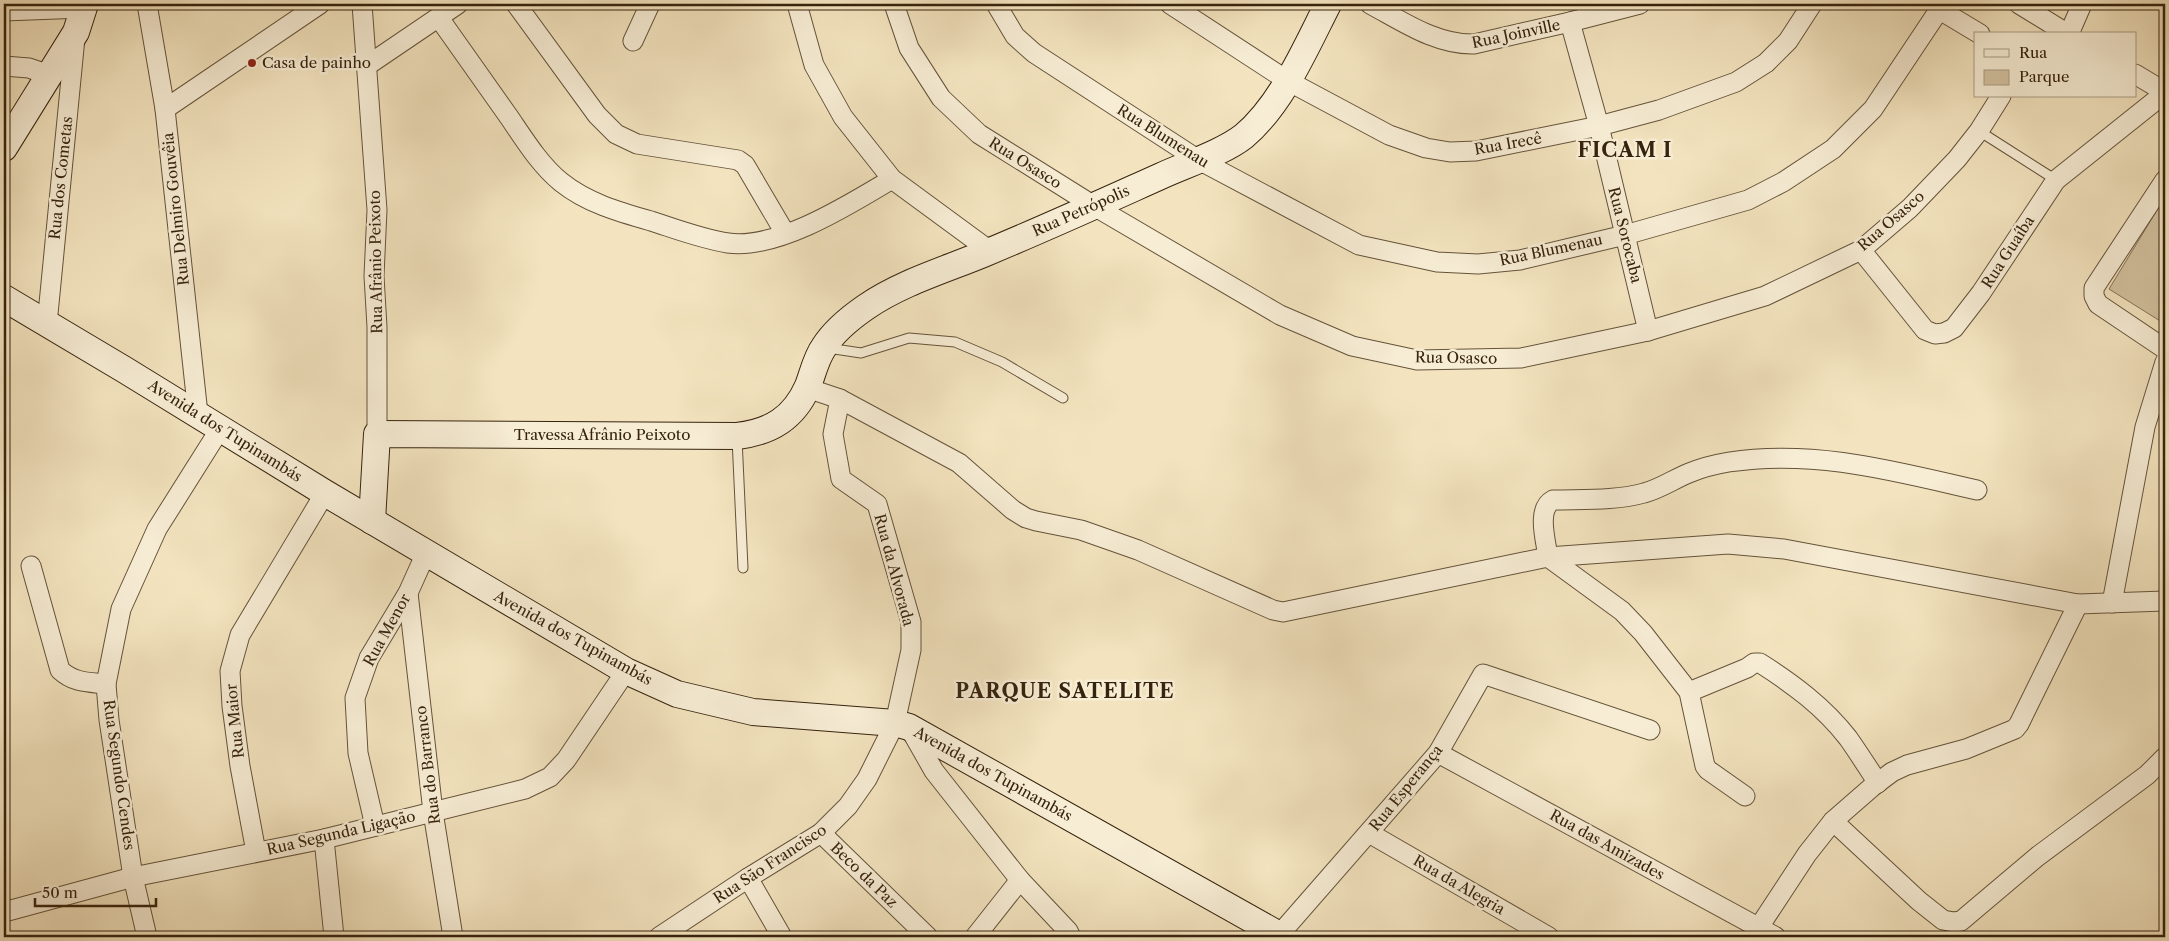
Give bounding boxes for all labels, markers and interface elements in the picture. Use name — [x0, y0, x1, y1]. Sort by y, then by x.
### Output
street label: Rua Joinville — [1470, 15, 1562, 52]
legend — [1974, 32, 2136, 98]
text: Rua — [2019, 43, 2047, 62]
place label: Casa de painho — [262, 53, 371, 72]
marker: Casa de painho — [246, 57, 258, 69]
text: Parque — [2019, 67, 2069, 86]
street label: Rua Blumenau — [1114, 100, 1213, 171]
street label: Rua dos Cometas — [45, 115, 76, 240]
street label: Rua Irecê — [1473, 128, 1543, 159]
street label: Rua Delmiro Gouvêia — [158, 132, 193, 286]
street label: Rua Osasco — [985, 133, 1065, 192]
district label: FICAM I — [1578, 138, 1672, 162]
street label: Rua Petrópolis — [1029, 181, 1132, 240]
street label: Rua Sorocaba — [1604, 185, 1647, 285]
street label: Rua Osasco — [1853, 186, 1928, 255]
street label: Rua Afrânio Peixoto — [365, 190, 386, 334]
street label: Rua Guaíba — [1977, 212, 2038, 292]
street label: Rua Blumenau — [1498, 229, 1604, 270]
street label: Rua Osasco — [1415, 347, 1497, 368]
street label: Avenida dos Tupinambás — [144, 375, 306, 486]
street label: Travessa Afrânio Peixoto — [514, 425, 690, 444]
street label: Rua da Alvorada — [870, 512, 919, 628]
street label: Avenida dos Tupinambás — [490, 586, 656, 689]
street label: Rua Menor — [359, 590, 415, 669]
district label: PARQUE SATELITE — [955, 679, 1175, 703]
street label: Rua Maior — [221, 682, 248, 759]
street label: Rua Segundo Cendes — [100, 699, 139, 851]
street label: Rua do Barranco — [411, 705, 444, 826]
street label: Avenida dos Tupinambás — [910, 722, 1076, 825]
street label: Rua Esperança — [1365, 740, 1446, 835]
street label: Rua das Amizades — [1547, 805, 1668, 884]
street label: Rua Segunda Ligação — [265, 806, 417, 859]
street label: Rua São Francisco — [710, 820, 830, 907]
street label: Beco da Paz — [827, 838, 902, 912]
street label: Rua da Alegria — [1410, 851, 1509, 919]
scale bar — [35, 876, 156, 908]
text: 50 m — [42, 883, 78, 902]

